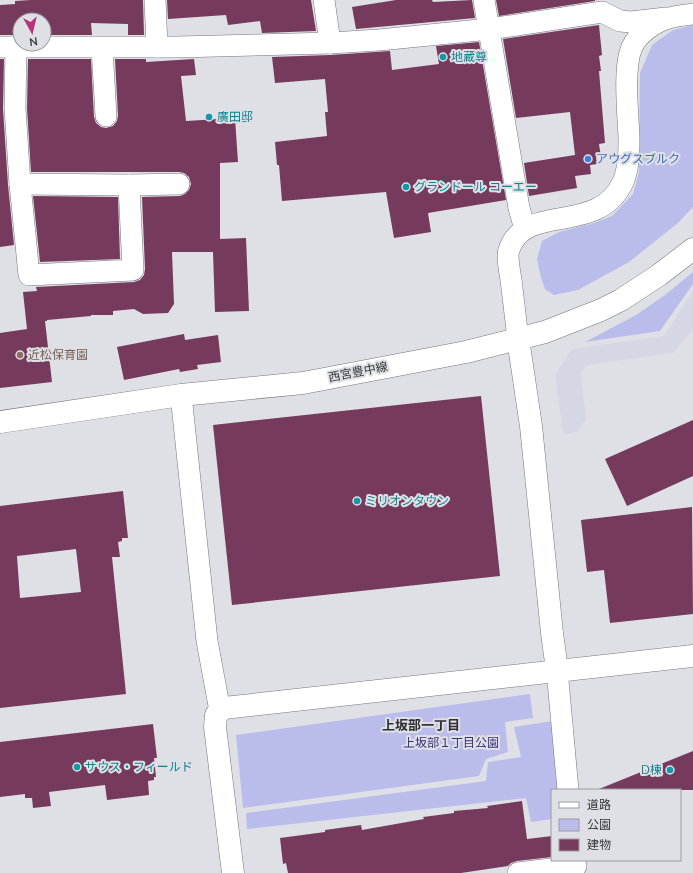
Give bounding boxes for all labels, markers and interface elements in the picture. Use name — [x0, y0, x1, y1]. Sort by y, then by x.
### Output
north arrow — [12, 12, 52, 52]
text: N — [28, 33, 38, 49]
place label: 地蔵尊 — [451, 49, 487, 65]
marker: 地蔵尊 — [438, 52, 448, 62]
place label: 廣田邸 — [217, 109, 253, 125]
marker: 廣田邸 — [204, 112, 214, 122]
place label: アウグスブルク — [596, 151, 680, 167]
marker: アウグスブルク — [583, 154, 593, 164]
place label: グランドール コーエー — [414, 179, 537, 195]
marker: グランドール コーエー — [401, 182, 411, 192]
place label: 近松保育園 — [28, 347, 88, 363]
marker: 近松保育園 — [15, 350, 25, 360]
street label: 西宮豊中線 — [327, 358, 389, 386]
place label: ミリオンタウン — [365, 493, 449, 509]
marker: ミリオンタウン — [352, 496, 362, 506]
district label: 上坂部一丁目 — [382, 717, 460, 735]
park label: 上坂部１丁目公園 — [403, 735, 499, 751]
place label: サウス・フィールド — [85, 759, 193, 775]
marker: サウス・フィールド — [72, 762, 82, 772]
place label: D棟 — [641, 762, 662, 778]
marker: D棟 — [665, 765, 675, 775]
legend — [551, 789, 681, 861]
text: 道路 — [587, 797, 611, 813]
text: 公園 — [587, 817, 611, 833]
text: 建物 — [587, 837, 611, 853]

